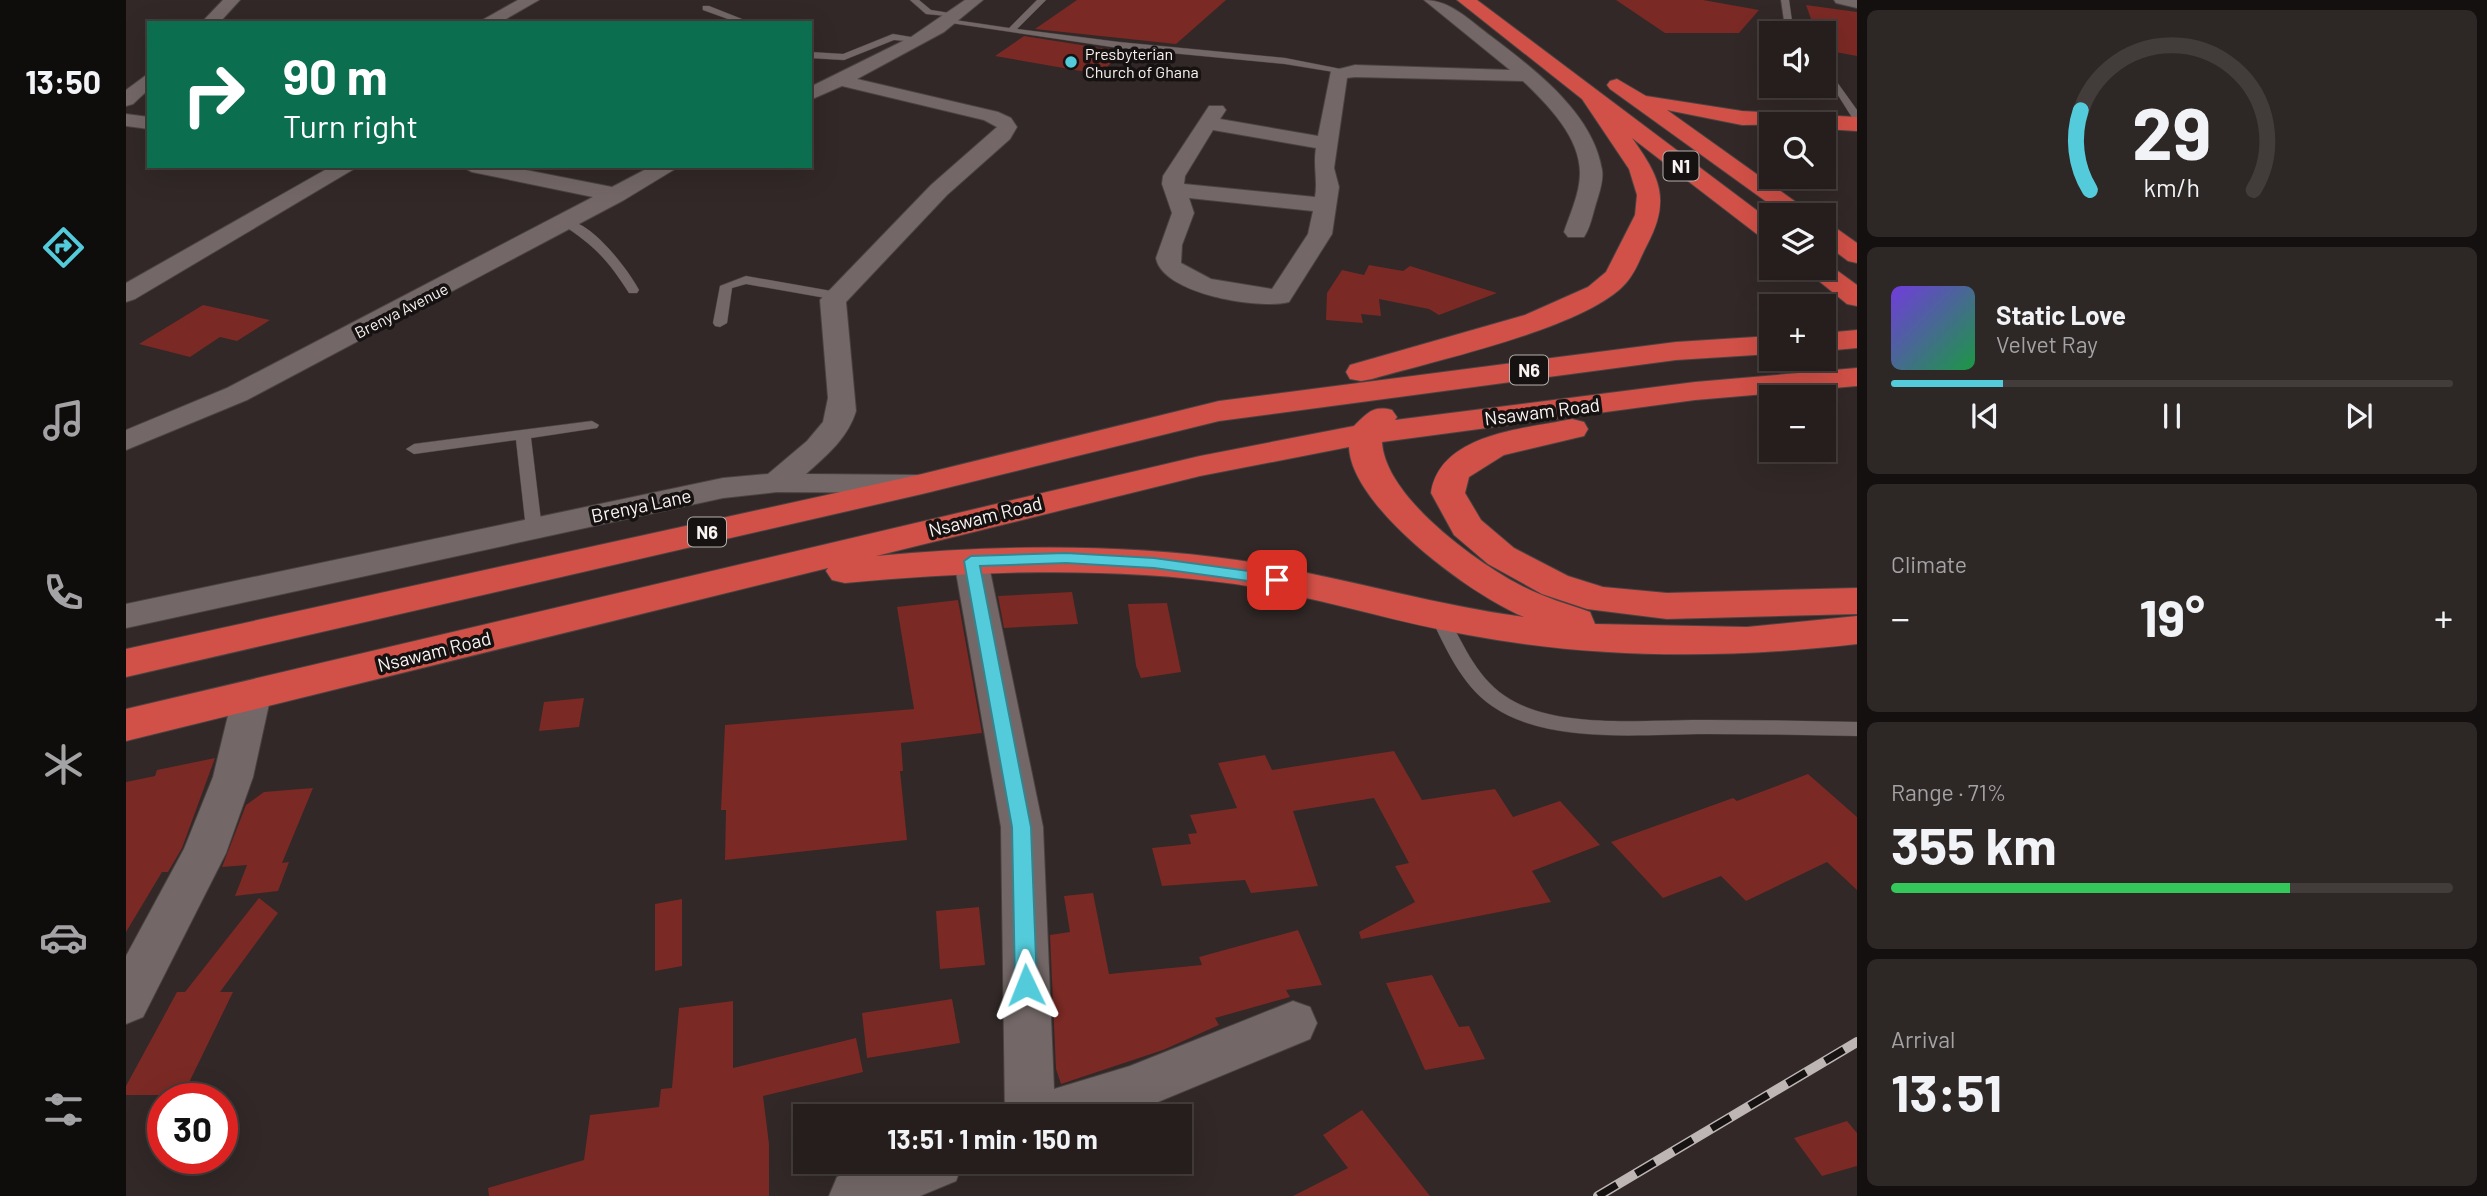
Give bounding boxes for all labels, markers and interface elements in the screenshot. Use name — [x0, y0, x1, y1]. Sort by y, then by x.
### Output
map controls — [1759, 21, 1836, 462]
button: sound — [1759, 21, 1836, 98]
place label: Presbyterian Church of Ghana — [1085, 44, 1199, 81]
text: 90 m — [283, 46, 388, 105]
icon: right — [168, 49, 259, 140]
marker: Presbyterian Church of Ghana — [1063, 54, 1079, 70]
text: 13:50 — [25, 62, 101, 100]
text: 29 — [2132, 87, 2212, 175]
text: Turn right — [283, 106, 418, 144]
button: search — [1759, 112, 1836, 189]
road number: N1 — [1664, 152, 1698, 181]
text: km/h — [2144, 171, 2200, 201]
button: layers — [1759, 203, 1836, 280]
icon: directions — [39, 223, 88, 272]
street label: Brenya Avenue — [351, 278, 451, 342]
button: + — [1759, 294, 1836, 371]
text: Static Love — [1996, 299, 2126, 330]
text: Velvet Ray — [1996, 330, 2098, 358]
road number: N6 — [1510, 356, 1548, 384]
button: − — [1759, 385, 1836, 462]
street label: Nsawam Road — [1483, 392, 1601, 430]
icon: music — [39, 396, 88, 445]
icon: previous — [1966, 397, 2004, 435]
icon: pause — [2153, 397, 2191, 435]
icon: next — [2340, 397, 2378, 435]
street label: Brenya Lane — [589, 483, 693, 527]
street label: Nsawam Road — [926, 491, 1044, 541]
road number: N6 — [688, 518, 726, 546]
pin — [1247, 550, 1307, 610]
text: Climate — [1891, 550, 1967, 578]
icon: arrive — [1258, 561, 1296, 599]
icon: phone — [39, 568, 88, 617]
text: 19° — [2139, 585, 2205, 647]
text: − — [1891, 594, 1910, 640]
text: + — [2434, 594, 2453, 640]
street label: Nsawam Road — [375, 626, 493, 676]
icon: climate — [39, 740, 88, 789]
text: Range · 71% — [1891, 778, 2006, 806]
text: 355 km — [1891, 813, 2057, 875]
icon: car — [39, 913, 88, 962]
position arrow — [989, 948, 1063, 1022]
text: Arrival — [1891, 1025, 1955, 1053]
text: 13:51 — [1891, 1060, 2002, 1122]
speed limit sign: 30 — [147, 1083, 238, 1174]
icon: filters — [39, 1085, 88, 1134]
text: 13:51 · 1 min · 150 m — [887, 1123, 1098, 1154]

